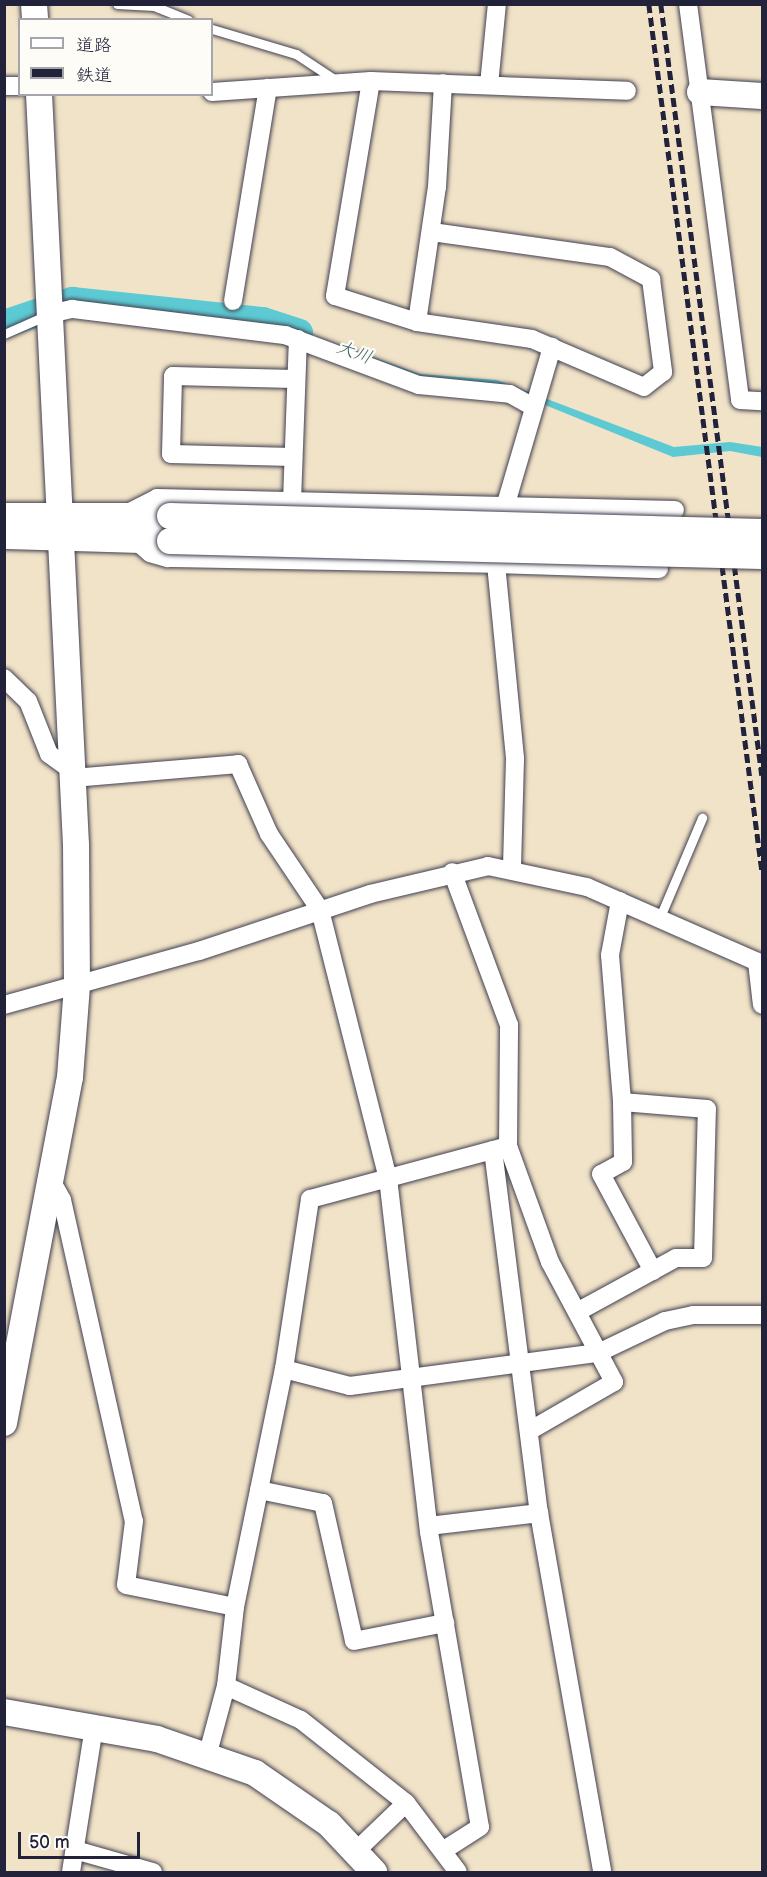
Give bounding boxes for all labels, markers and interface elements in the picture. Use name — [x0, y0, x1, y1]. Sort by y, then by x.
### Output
legend — [18, 18, 213, 96]
text: 道路 — [76, 35, 112, 56]
text: 鉄道 — [76, 65, 112, 86]
water label: 大川 — [333, 337, 375, 369]
scale bar — [21, 1820, 142, 1858]
text: 50 m — [29, 1832, 70, 1853]

